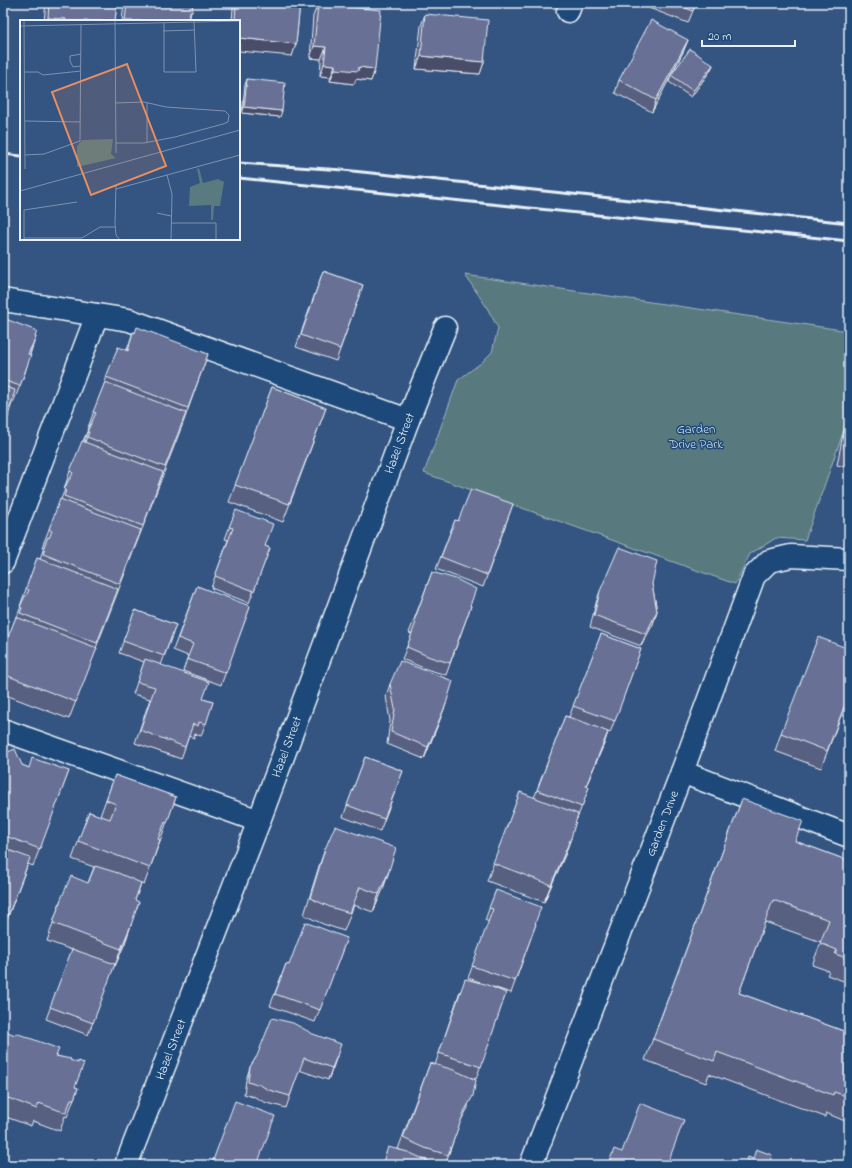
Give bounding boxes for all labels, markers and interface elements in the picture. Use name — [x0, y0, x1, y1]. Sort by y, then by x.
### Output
inset map — [20, 20, 240, 240]
scale bar — [702, 22, 795, 48]
text: 20 m — [708, 28, 731, 46]
street label: Hazel Street — [379, 409, 420, 476]
park label: Garden Drive Park — [668, 420, 723, 454]
street label: Hazel Street — [267, 713, 307, 780]
street label: Garden Drive — [641, 787, 684, 859]
street label: Hazel Street — [150, 1015, 191, 1083]

